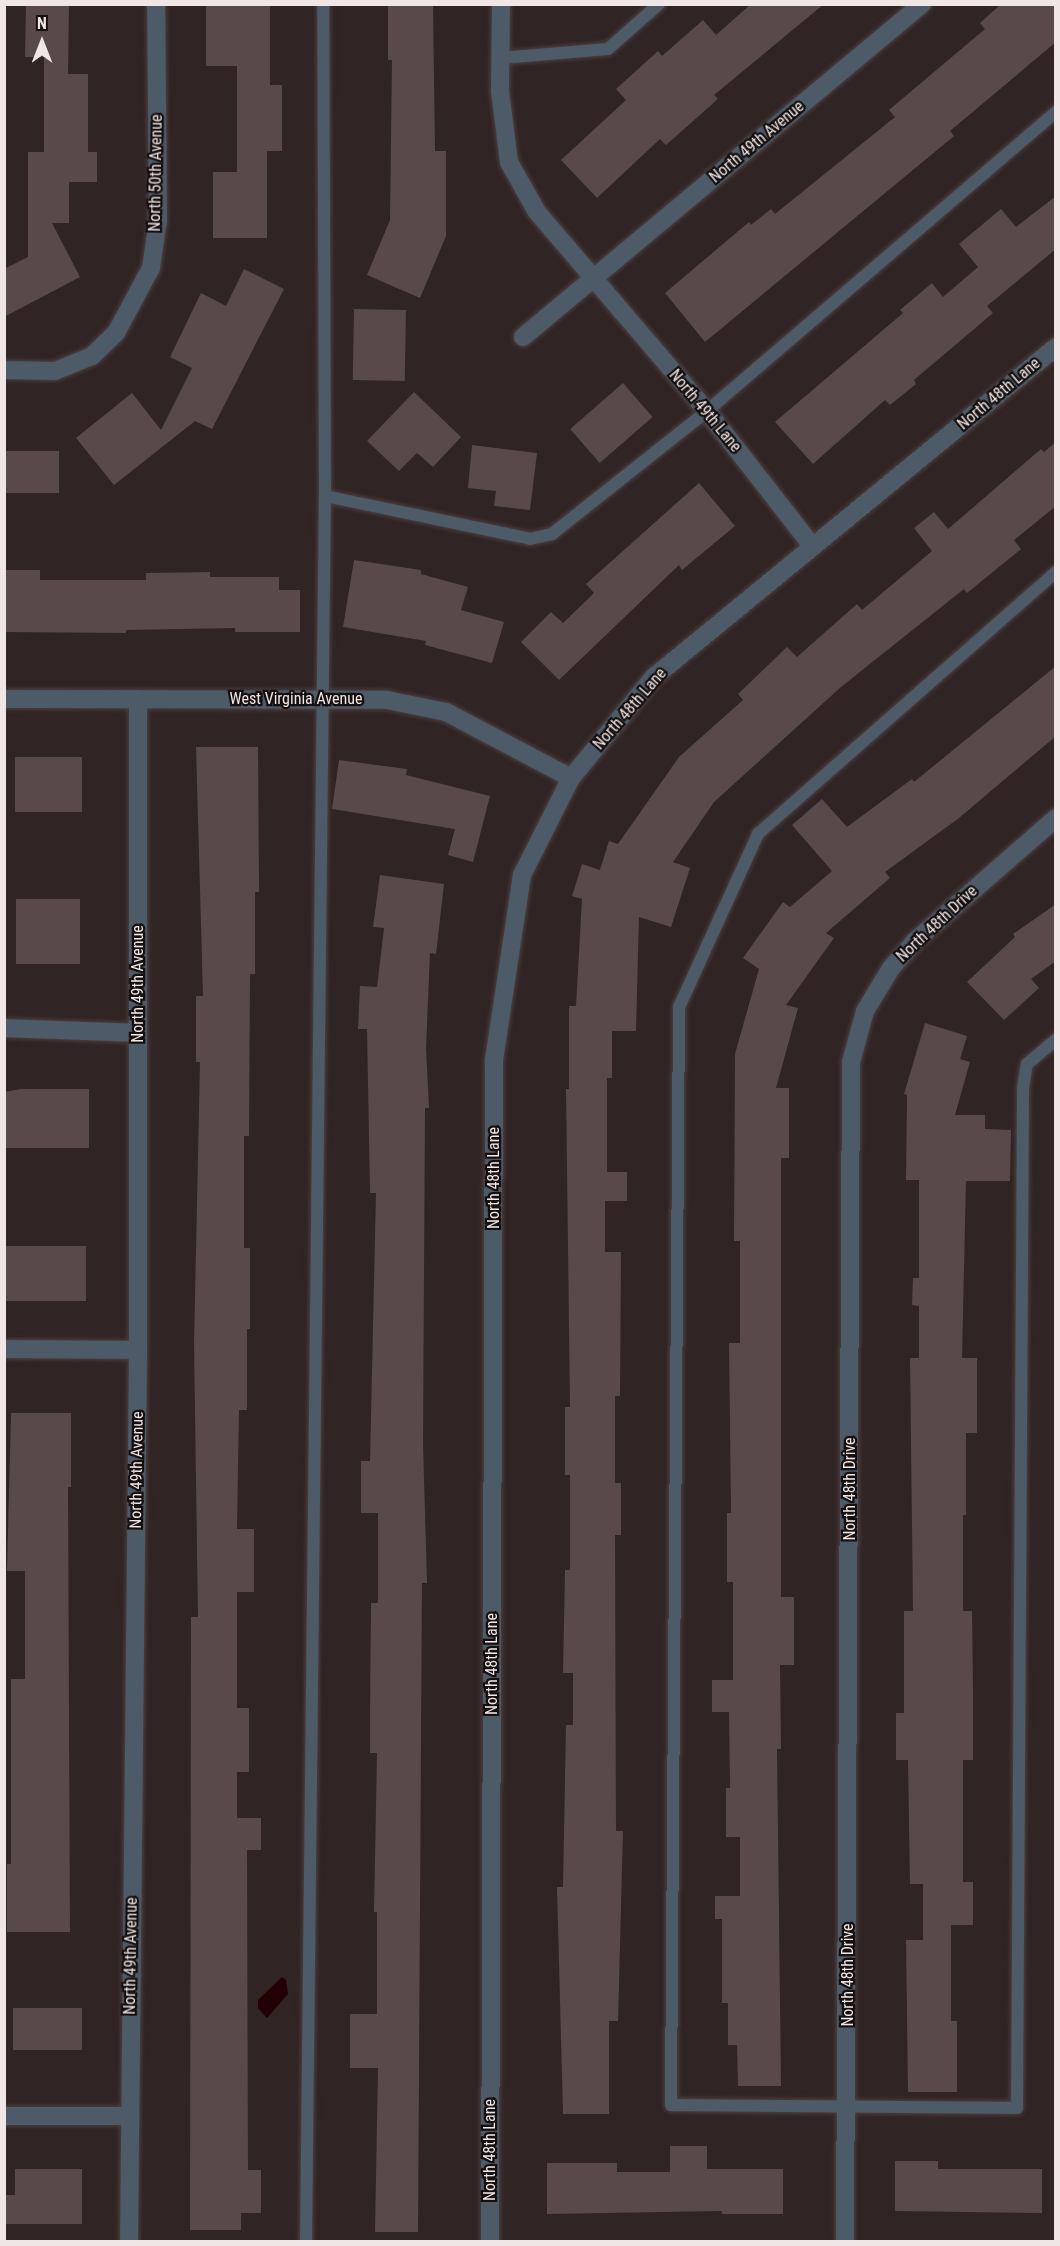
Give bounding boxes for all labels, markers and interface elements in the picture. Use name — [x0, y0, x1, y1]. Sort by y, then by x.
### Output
north arrow — [12, 12, 72, 72]
text: N — [37, 14, 47, 33]
street label: North 49th Avenue — [706, 97, 808, 187]
street label: North 50th Avenue — [145, 114, 167, 232]
street label: North 48th Lane — [954, 354, 1044, 434]
street label: North 49th Lane — [665, 366, 745, 456]
street label: North 48th Lane — [589, 664, 671, 754]
street label: West Virginia Avenue — [230, 689, 362, 709]
street label: North 48th Drive — [893, 882, 981, 966]
street label: North 49th Avenue — [128, 925, 148, 1043]
street label: North 48th Lane — [484, 1127, 504, 1229]
street label: North 49th Avenue — [126, 1411, 148, 1529]
street label: North 48th Drive — [840, 1437, 860, 1541]
street label: North 48th Lane — [482, 1613, 502, 1715]
street label: North 49th Avenue — [120, 1897, 142, 2015]
street label: North 48th Drive — [838, 1923, 858, 2027]
street label: North 48th Lane — [480, 2099, 500, 2201]

